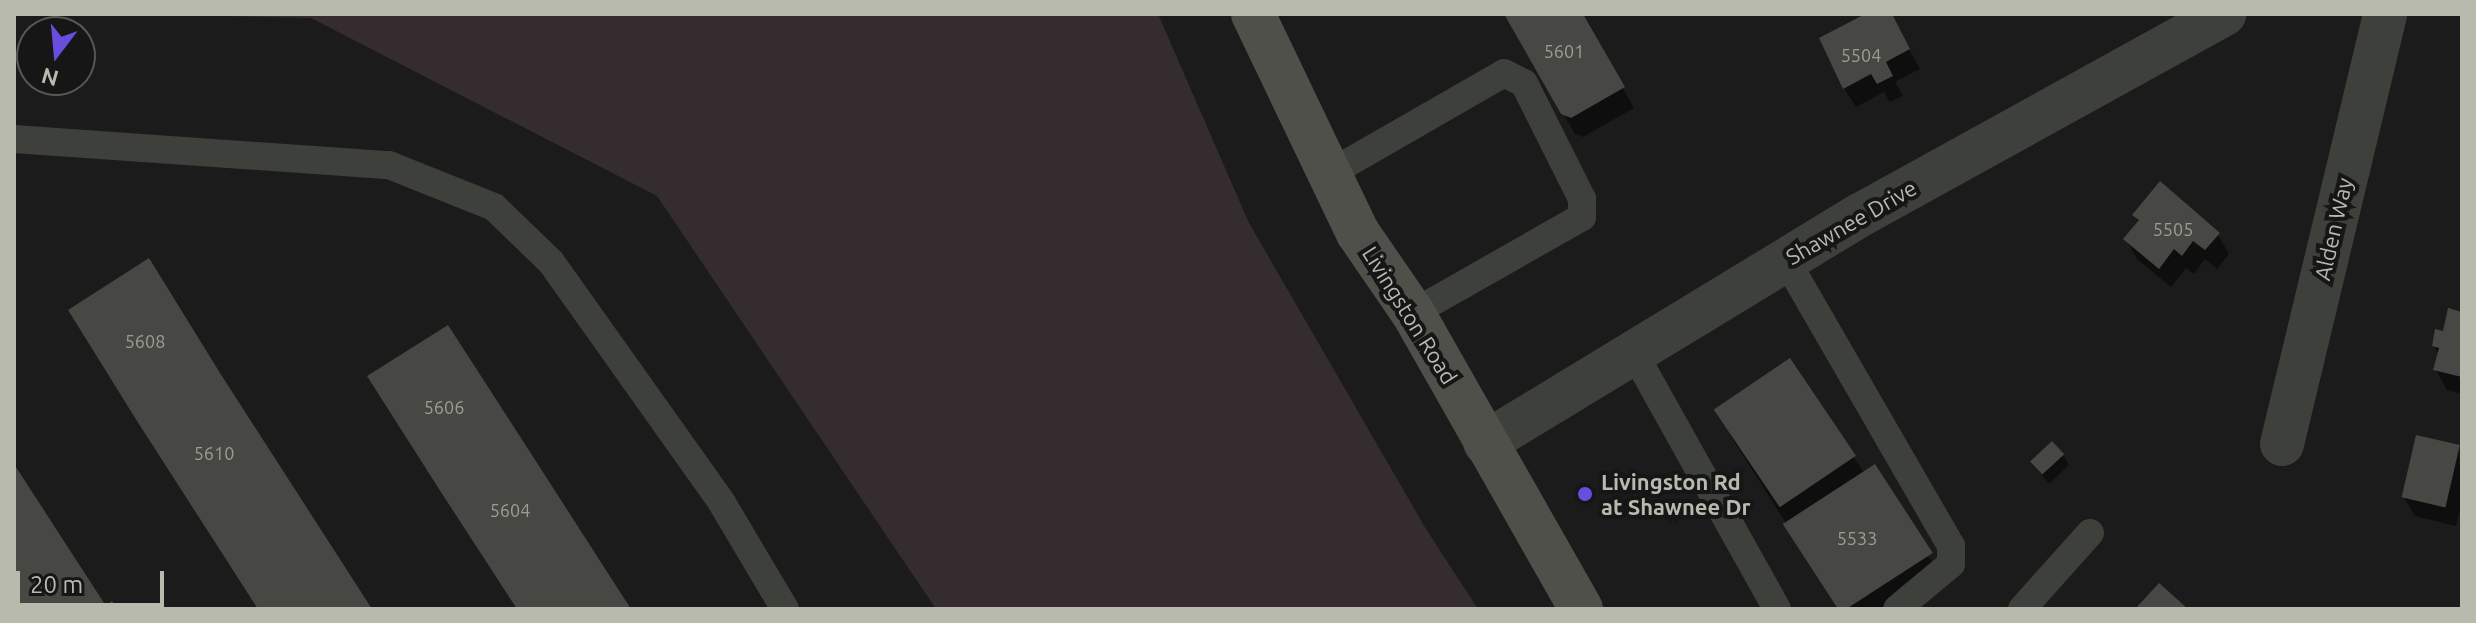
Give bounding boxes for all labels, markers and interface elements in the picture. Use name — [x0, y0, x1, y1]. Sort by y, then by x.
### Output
north arrow — [16, 16, 96, 96]
house number: 5601 — [1544, 40, 1584, 62]
house number: 5504 — [1841, 44, 1881, 66]
text: N — [38, 63, 61, 92]
street label: Shawnee Drive — [1781, 174, 1921, 270]
street label: Alden Way — [2308, 175, 2358, 283]
house number: 5505 — [2153, 218, 2193, 240]
street label: Livingston Road — [1357, 241, 1463, 389]
house number: 5608 — [125, 330, 165, 352]
house number: 5606 — [424, 396, 464, 418]
house number: 5610 — [194, 442, 234, 464]
place label: Livingston Rd at Shawnee Dr — [1601, 468, 1750, 520]
marker: Livingston Rd at Shawnee Dr — [1576, 485, 1594, 503]
house number: 5604 — [490, 499, 530, 521]
house number: 5533 — [1837, 527, 1877, 549]
scale bar — [20, 555, 168, 605]
text: 20 m — [30, 571, 83, 598]

